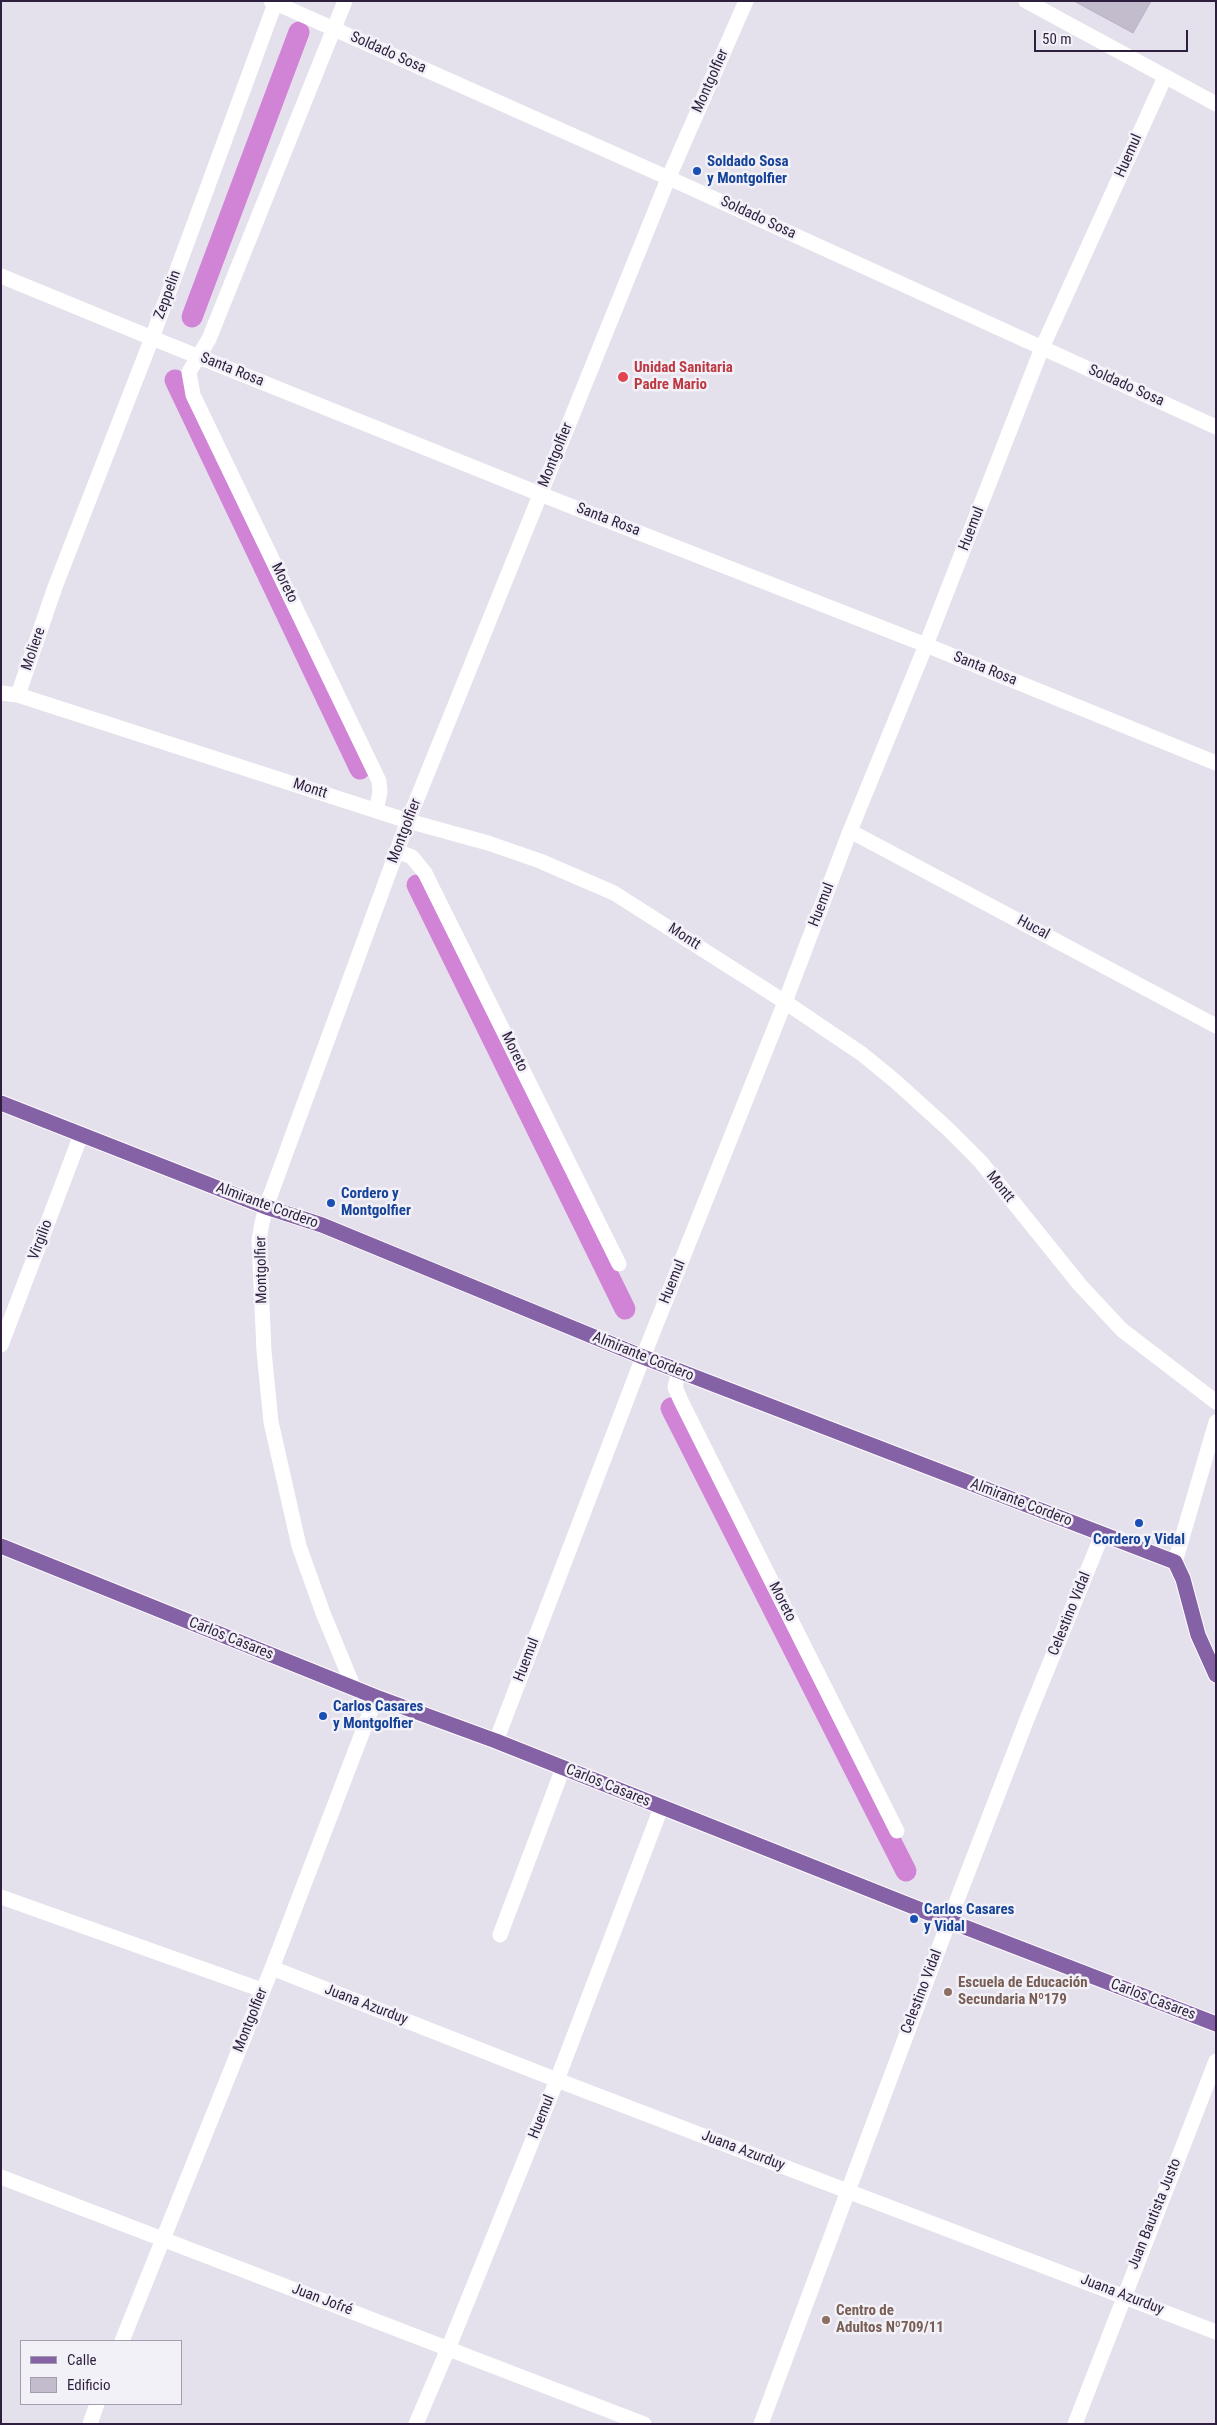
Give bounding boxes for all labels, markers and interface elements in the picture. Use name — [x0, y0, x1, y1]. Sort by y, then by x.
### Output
scale bar — [1037, 20, 1191, 52]
street label: Soldado Sosa — [347, 28, 429, 78]
text: 50 m — [1042, 30, 1072, 48]
street label: Montgolfier — [689, 46, 733, 116]
street label: Huemul — [1112, 132, 1146, 180]
place label: Soldado Sosa y Montgolfier — [707, 153, 789, 188]
marker: Soldado Sosa y Montgolfier — [691, 165, 703, 177]
street label: Soldado Sosa — [717, 193, 799, 243]
street label: Zeppelin — [151, 268, 185, 322]
street label: Santa Rosa — [198, 349, 266, 391]
place label: Unidad Sanitaria Padre Mario — [634, 359, 733, 394]
street label: Soldado Sosa — [1085, 361, 1167, 411]
marker: Unidad Sanitaria Padre Mario — [616, 370, 630, 384]
street label: Montgolfier — [535, 420, 577, 490]
street label: Santa Rosa — [574, 500, 642, 540]
street label: Huemul — [955, 505, 989, 553]
street label: Moreto — [267, 560, 301, 606]
street label: Moliere — [18, 625, 50, 673]
street label: Santa Rosa — [951, 648, 1019, 690]
street label: Montt — [291, 775, 329, 803]
street label: Montgolfier — [384, 796, 426, 866]
street label: Huemul — [805, 881, 839, 929]
street label: Hucal — [1014, 912, 1052, 944]
street label: Montt — [664, 920, 704, 954]
street label: Moreto — [497, 1029, 531, 1075]
street label: Montt — [982, 1168, 1018, 1206]
street label: Almirante Cordero — [213, 1179, 321, 1233]
place label: Cordero y Montgolfier — [341, 1185, 411, 1220]
marker: Cordero y Montgolfier — [325, 1197, 337, 1209]
street label: Virgilio — [25, 1217, 57, 1263]
street label: Montgolfier — [252, 1236, 272, 1304]
street label: Huemul — [656, 1258, 690, 1306]
street label: Almirante Cordero — [590, 1329, 696, 1385]
street label: Almirante Cordero — [968, 1475, 1074, 1531]
marker: Cordero y Vidal — [1133, 1517, 1145, 1529]
place label: Cordero y Vidal — [1093, 1531, 1185, 1549]
street label: Celestino Vidal — [1045, 1569, 1095, 1659]
street label: Moreto — [764, 1579, 800, 1625]
street label: Carlos Casares — [186, 1614, 276, 1664]
street label: Huemul — [510, 1636, 544, 1684]
place label: Carlos Casares y Montgolfier — [333, 1698, 423, 1733]
marker: Carlos Casares y Montgolfier — [317, 1710, 329, 1722]
street label: Carlos Casares — [563, 1761, 653, 1811]
place label: Carlos Casares y Vidal — [924, 1901, 1014, 1936]
marker: Carlos Casares y Vidal — [908, 1913, 920, 1925]
street label: Celestino Vidal — [898, 1947, 946, 2037]
place label: Escuela de Educación Secundaria Nº179 — [958, 1974, 1088, 2009]
street label: Carlos Casares — [1108, 1976, 1198, 2024]
street label: Juana Azurduy — [322, 1981, 410, 2029]
street label: Montgolfier — [230, 1985, 272, 2055]
marker: Escuela de Educación Secundaria Nº179 — [942, 1986, 954, 1998]
street label: Huemul — [525, 2093, 559, 2141]
street label: Juana Azurduy — [699, 2127, 787, 2175]
street label: Juan Bautista Justo — [1125, 2156, 1185, 2272]
street label: Juana Azurduy — [1078, 2271, 1166, 2319]
street label: Juan Jofré — [289, 2280, 355, 2320]
place label: Centro de Adultos Nº709/11 — [836, 2302, 944, 2337]
marker: Centro de Adultos Nº709/11 — [820, 2314, 832, 2326]
legend — [20, 2340, 182, 2405]
text: Calle — [67, 2351, 97, 2369]
text: Edificio — [67, 2376, 110, 2394]

